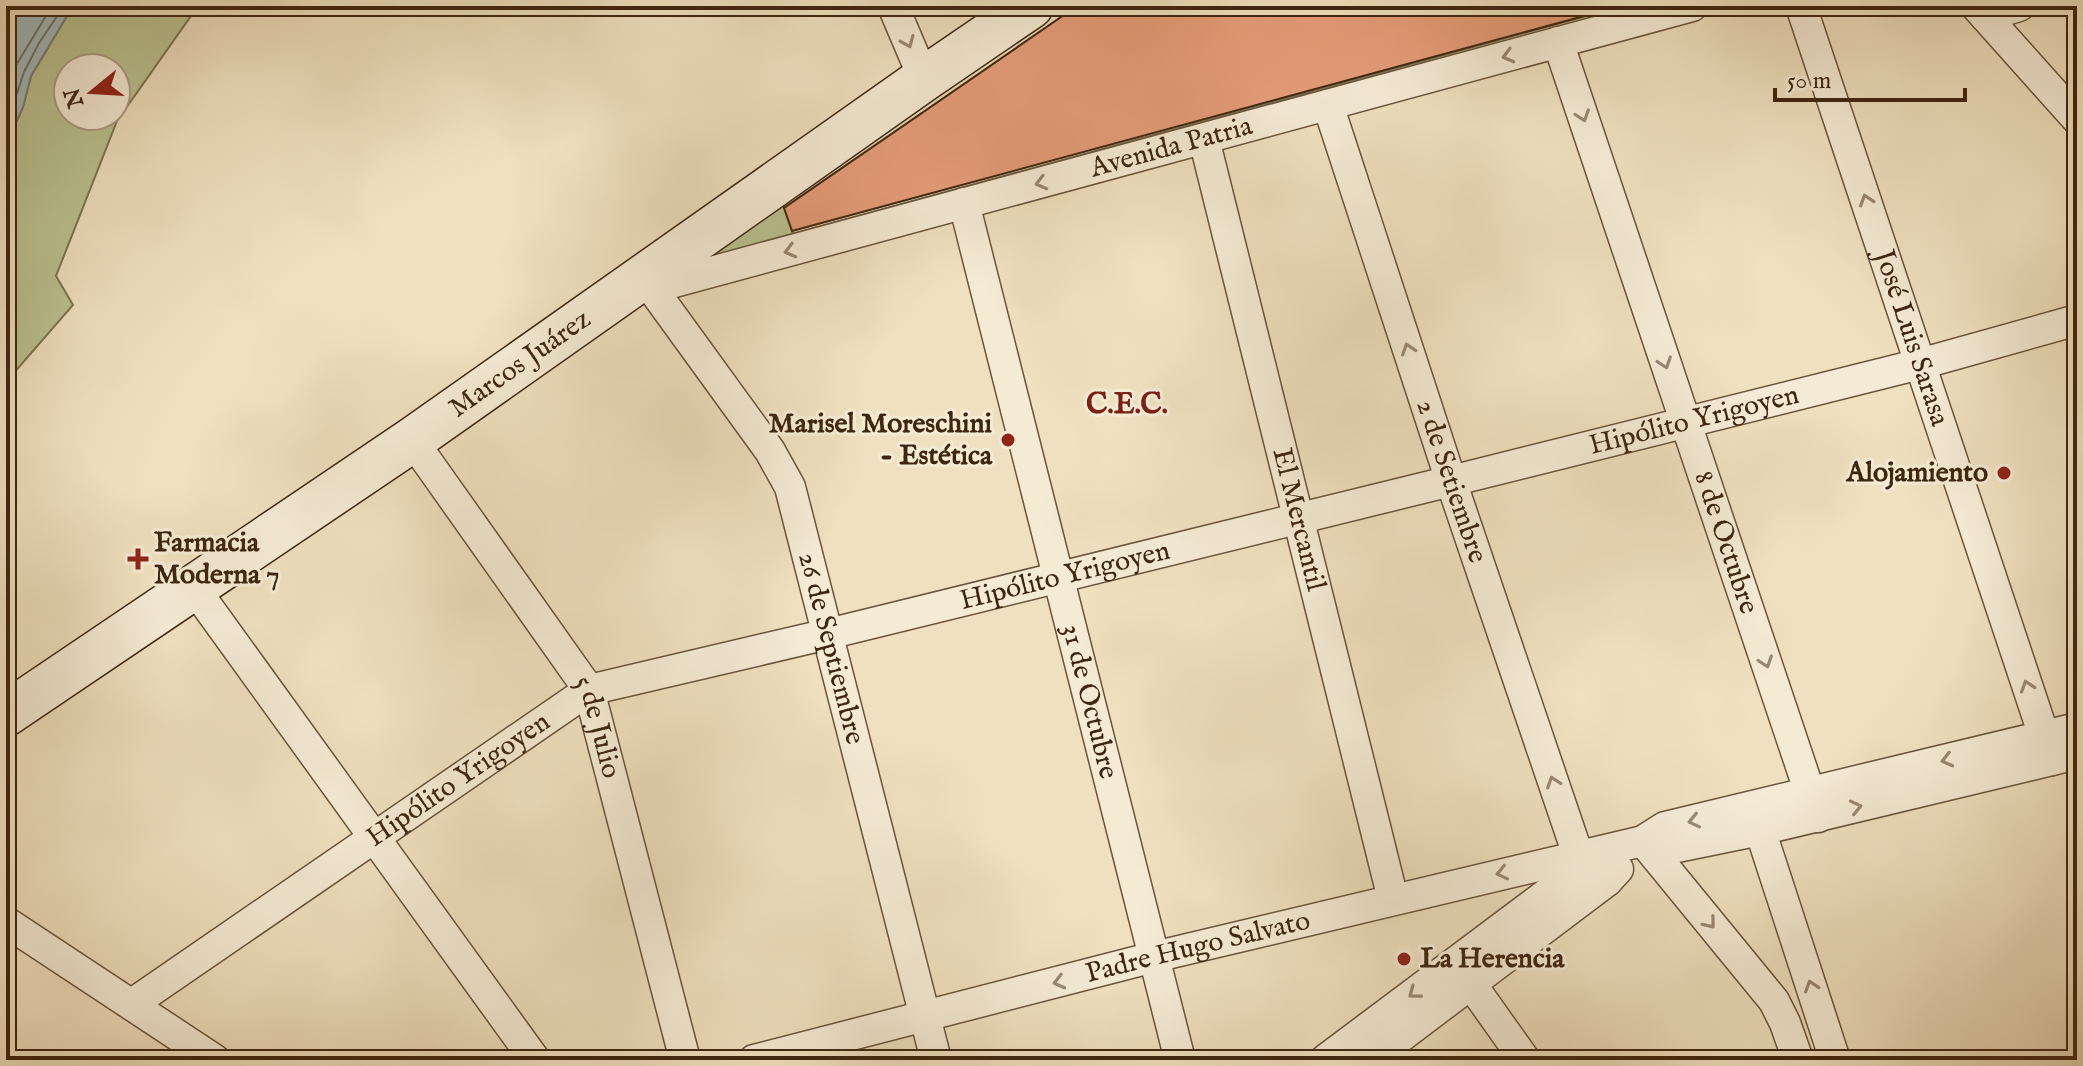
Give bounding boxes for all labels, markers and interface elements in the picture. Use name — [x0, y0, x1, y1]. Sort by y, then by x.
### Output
one-way arrow — [899, 34, 915, 48]
one-way arrow — [1502, 47, 1516, 63]
north arrow — [52, 52, 132, 132]
scale bar — [1775, 52, 1965, 102]
text: 50 m — [1787, 66, 1831, 97]
text: N — [59, 84, 91, 112]
street label: Avenida Patria — [1085, 108, 1257, 186]
one-way arrow — [1573, 109, 1589, 123]
one-way arrow — [1035, 173, 1049, 190]
one-way arrow — [1859, 194, 1875, 208]
one-way arrow — [784, 241, 798, 258]
street label: José Luis Sarasa — [1865, 243, 1957, 431]
street label: Marcos Juárez — [442, 302, 598, 426]
one-way arrow — [1401, 343, 1417, 357]
one-way arrow — [1656, 355, 1672, 369]
street label: Hipólito Yrigoyen — [1586, 377, 1803, 463]
district label: C.E.C. — [1086, 386, 1168, 424]
street label: 2 de Setiembre — [1408, 395, 1495, 568]
place label: Marisel Moreschini - Estética — [768, 407, 993, 474]
marker: Marisel Moreschini - Estética — [999, 431, 1017, 449]
street label: El Mercantil — [1264, 444, 1333, 595]
place label: Alojamiento — [1846, 456, 1988, 491]
marker: Alojamiento — [1995, 464, 2013, 482]
street label: 8 de Octubre — [1686, 467, 1766, 619]
place label: Farmacia Moderna 7 — [154, 526, 279, 593]
street label: Hipólito Yrigoyen — [956, 533, 1174, 618]
street label: 26 de Septiembre — [790, 549, 872, 748]
marker: Farmacia Moderna 7 — [129, 550, 147, 568]
street label: 31 de Octubre — [1053, 620, 1126, 783]
one-way arrow — [1757, 655, 1773, 669]
street label: 5 de Julio — [566, 668, 629, 782]
one-way arrow — [2021, 680, 2037, 694]
street label: Hipólito Yrigoyen — [360, 704, 557, 855]
one-way arrow — [1941, 750, 1954, 767]
one-way arrow — [1546, 775, 1562, 789]
one-way arrow — [1849, 800, 1862, 817]
one-way arrow — [1688, 812, 1702, 829]
one-way arrow — [1496, 864, 1509, 881]
street label: Padre Hugo Salvato — [1082, 903, 1314, 991]
one-way arrow — [1700, 914, 1715, 929]
place label: La Herencia — [1420, 942, 1565, 977]
marker: La Herencia — [1395, 950, 1413, 968]
one-way arrow — [1053, 972, 1066, 989]
one-way arrow — [1804, 980, 1820, 993]
one-way arrow — [1408, 984, 1423, 998]

